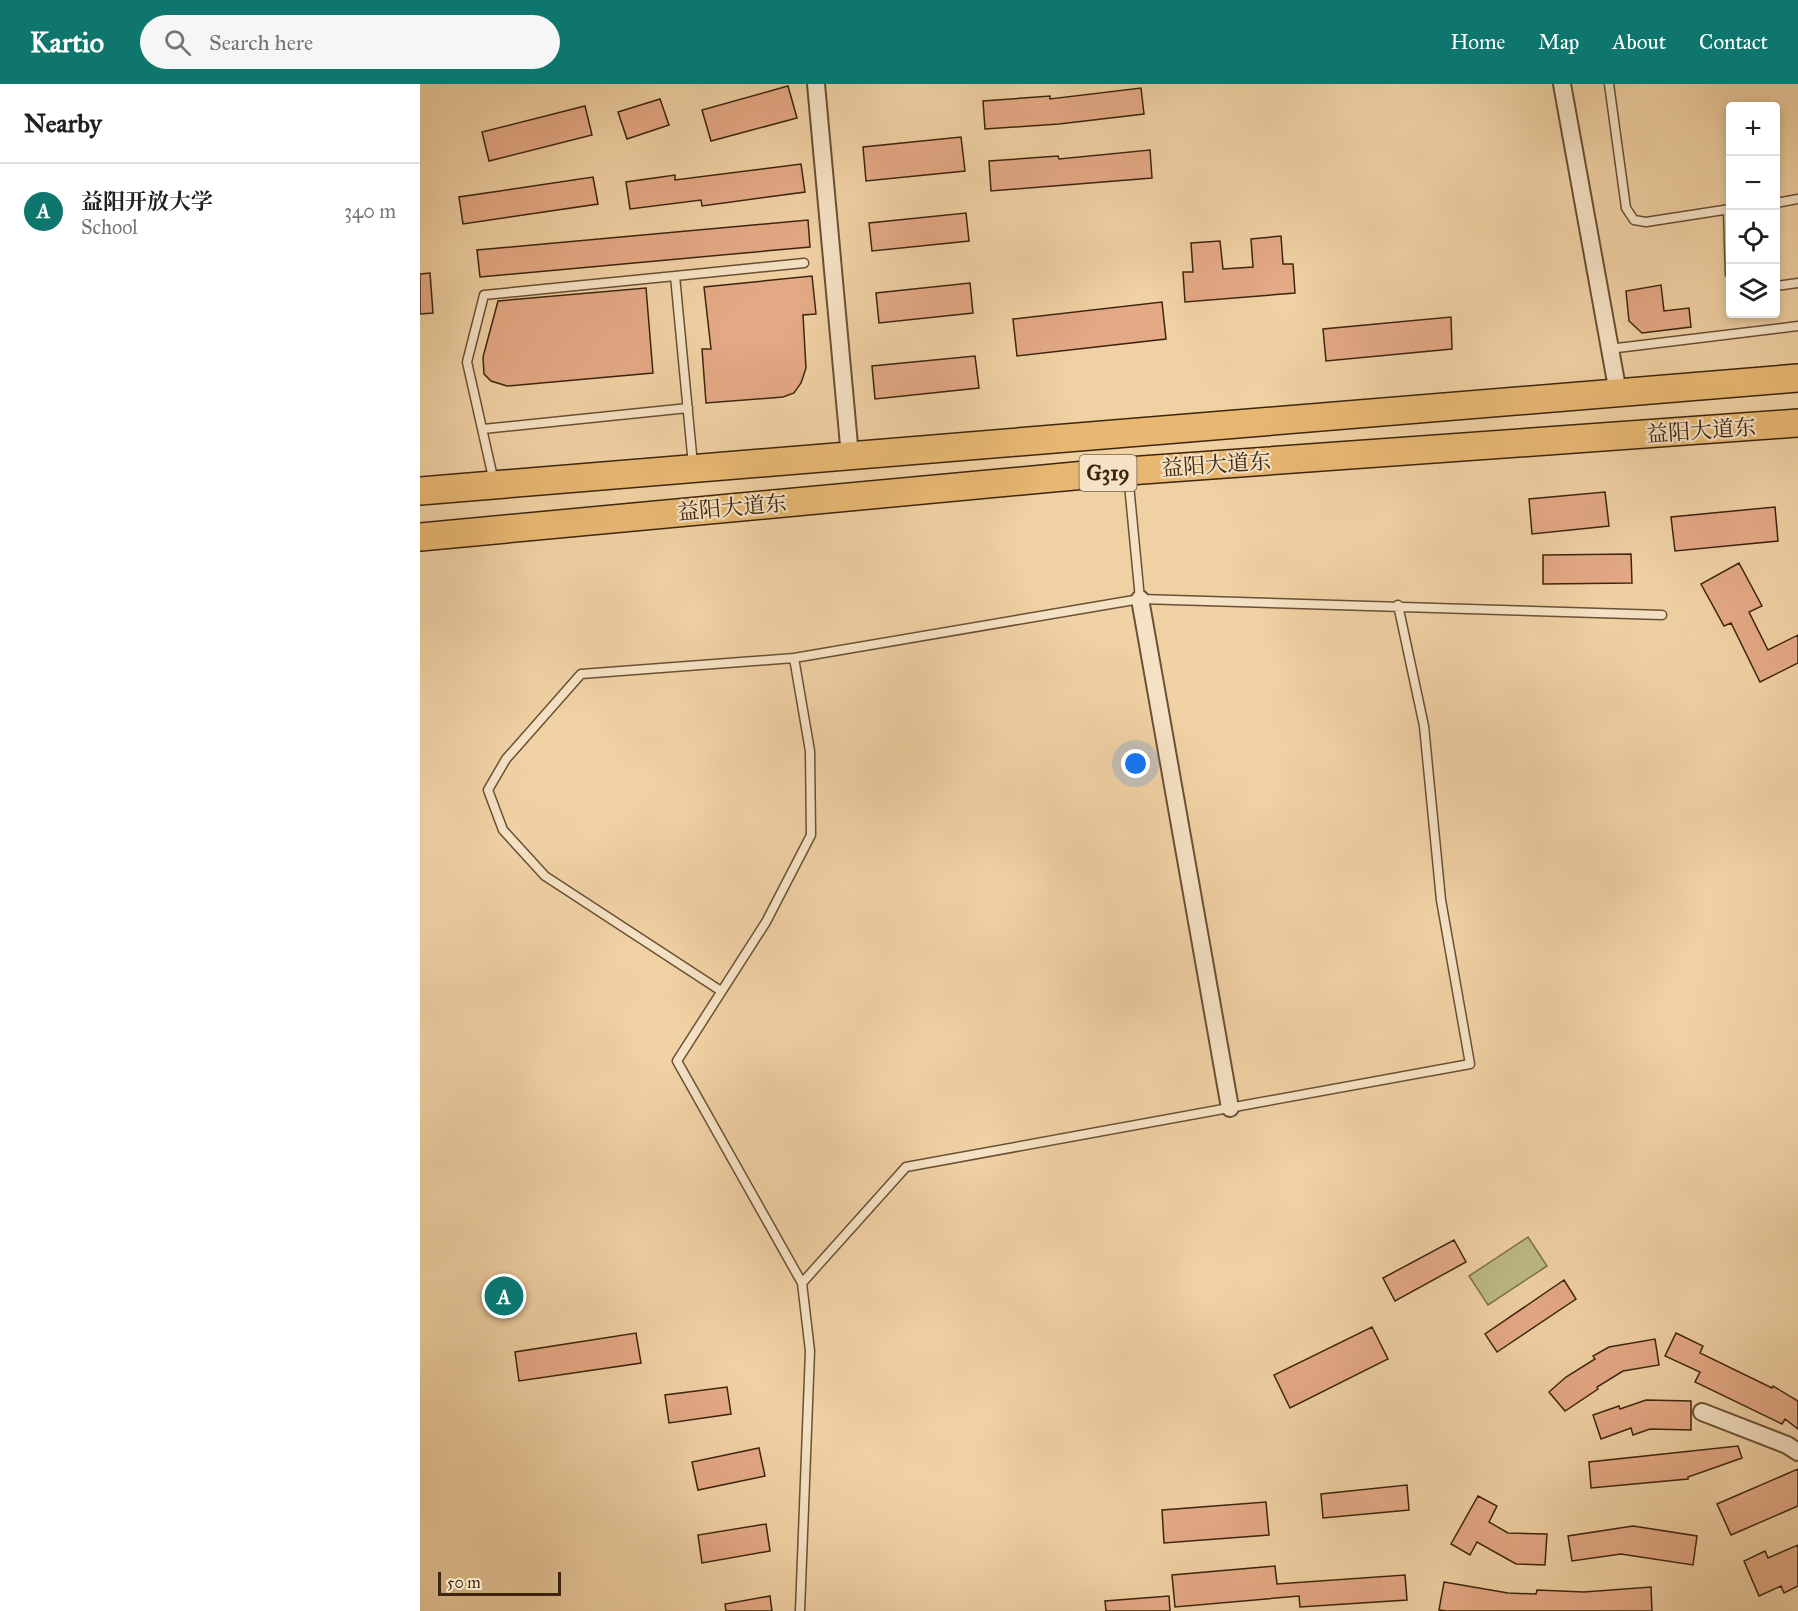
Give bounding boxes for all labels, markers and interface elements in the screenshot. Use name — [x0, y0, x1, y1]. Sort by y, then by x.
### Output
search box — [140, 15, 560, 69]
text: Kartio — [30, 25, 104, 60]
icon: search — [161, 26, 194, 59]
text: Search here — [209, 29, 313, 56]
text: Home — [1450, 29, 1505, 55]
text: Map — [1538, 29, 1579, 55]
text: About — [1612, 29, 1666, 55]
text: Contact — [1699, 29, 1768, 55]
map controls — [1726, 102, 1780, 318]
button: + — [1726, 102, 1780, 156]
text: Nearby — [24, 107, 102, 139]
button: − — [1726, 156, 1780, 210]
text: 益阳开放大学 — [81, 188, 213, 215]
text: A — [37, 199, 50, 223]
text: 340 m — [344, 199, 396, 223]
button: locate — [1726, 210, 1780, 264]
text: School — [81, 215, 138, 239]
button: layers — [1726, 264, 1780, 318]
street label: 益阳大道东 — [1645, 413, 1757, 448]
street label: 益阳大道东 — [1160, 447, 1272, 482]
road number: G319 — [1080, 455, 1136, 491]
street label: 益阳大道东 — [676, 489, 788, 526]
your location — [1121, 749, 1150, 778]
pin: A — [484, 1274, 524, 1318]
scale bar — [438, 1569, 561, 1596]
text: 50 m — [447, 1573, 481, 1592]

